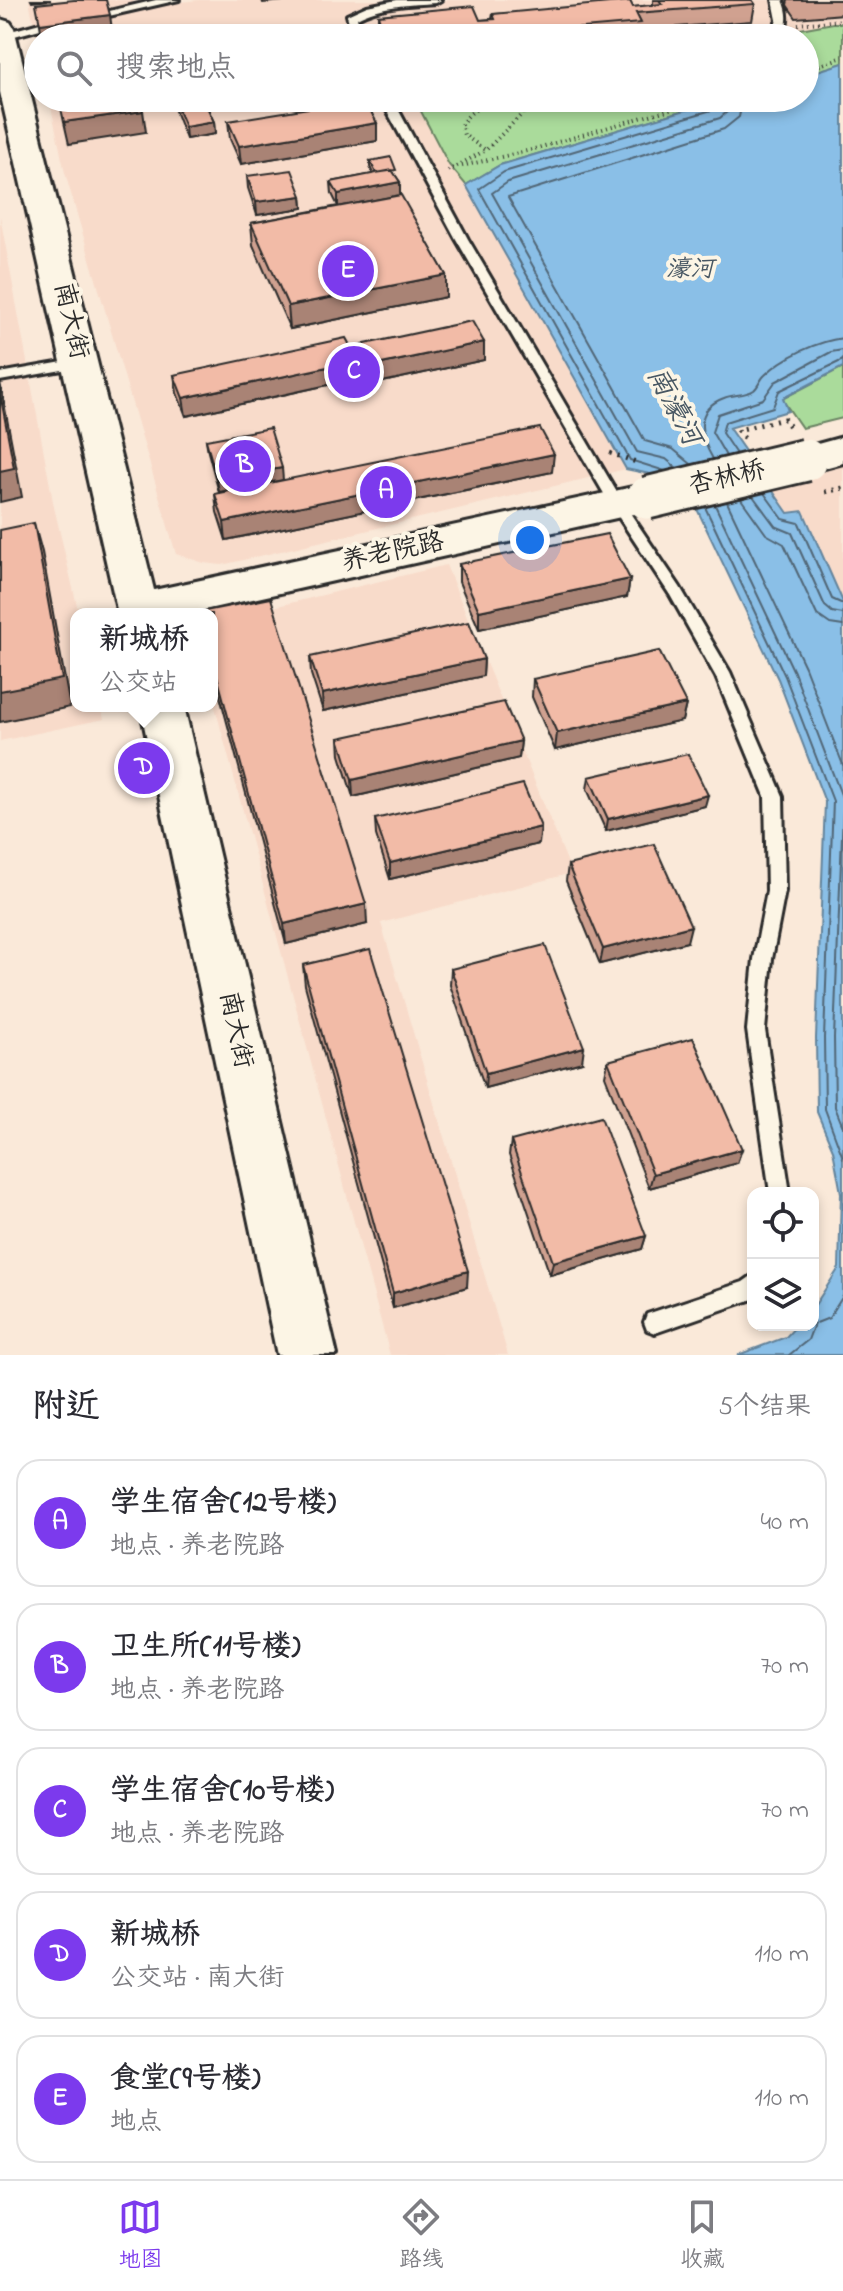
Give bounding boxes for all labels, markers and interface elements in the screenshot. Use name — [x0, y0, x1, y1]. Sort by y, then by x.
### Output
search box — [24, 24, 819, 112]
icon: search — [52, 46, 96, 90]
text: 搜索地点 — [116, 47, 236, 91]
pin: E — [322, 241, 374, 301]
water label: 濠河 — [666, 253, 718, 288]
street label: 南大街 — [43, 279, 97, 363]
pin: C — [328, 342, 380, 402]
water label: 南濠河 — [635, 360, 713, 457]
pin: B — [219, 436, 271, 496]
street label: 杏林桥 — [685, 452, 769, 506]
pin: A — [360, 462, 412, 522]
your location — [510, 520, 550, 560]
street label: 养老院路 — [338, 524, 448, 582]
popup — [70, 608, 218, 712]
text: 新城桥 — [99, 619, 189, 663]
text: 公交站 — [99, 665, 177, 703]
pin: D — [118, 738, 170, 798]
street label: 南大街 — [208, 988, 262, 1072]
map controls — [747, 1187, 819, 1331]
button: locate — [747, 1187, 819, 1259]
button: layers — [747, 1259, 819, 1331]
text: 附近 — [32, 1383, 100, 1433]
text: 5个结果 — [718, 1389, 811, 1427]
text: 学生宿舍(12号楼) — [110, 1482, 336, 1526]
text: A — [52, 1504, 68, 1542]
text: 40 m — [760, 1504, 809, 1542]
text: 地点 · 养老院路 — [110, 1528, 285, 1566]
text: 卫生所(11号楼) — [110, 1626, 301, 1670]
text: B — [51, 1648, 69, 1686]
text: 70 m — [760, 1648, 809, 1686]
text: 地点 · 养老院路 — [110, 1672, 285, 1710]
text: 学生宿舍(10号楼) — [110, 1770, 334, 1814]
text: C — [53, 1792, 67, 1830]
text: 70 m — [760, 1792, 809, 1830]
text: 地点 · 养老院路 — [110, 1816, 285, 1854]
text: 新城桥 — [110, 1914, 200, 1958]
text: D — [50, 1936, 70, 1974]
text: 110 m — [755, 1936, 809, 1974]
text: 公交站 · 南大街 — [110, 1960, 285, 1998]
text: 食堂(9号楼) — [110, 2058, 260, 2102]
text: E — [52, 2080, 68, 2118]
text: 110 m — [755, 2080, 809, 2118]
text: 地点 — [110, 2104, 162, 2142]
tab: 地图 — [118, 2195, 163, 2277]
tab: 路线 — [399, 2195, 444, 2277]
tab: 收藏 — [680, 2195, 725, 2277]

